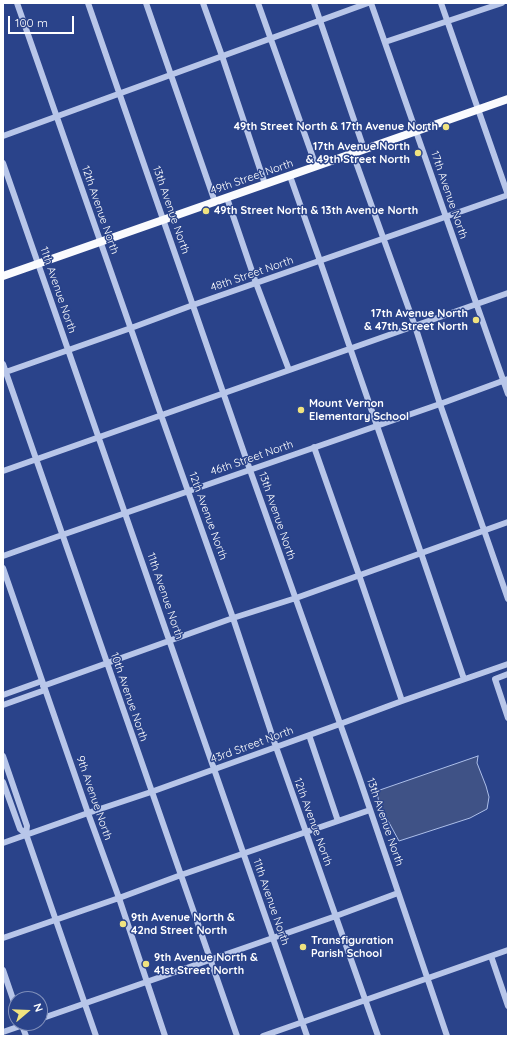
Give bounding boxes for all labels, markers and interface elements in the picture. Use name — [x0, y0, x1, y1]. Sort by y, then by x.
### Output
scale bar — [10, 8, 76, 34]
text: 100 m — [15, 15, 48, 30]
place label: 49th Street North & 17th Avenue North — [234, 120, 438, 134]
marker: 49th Street North & 17th Avenue North — [441, 122, 451, 132]
place label: 17th Avenue North & 49th Street North — [306, 140, 410, 166]
marker: 17th Avenue North & 49th Street North — [413, 148, 423, 158]
street label: 17th Avenue North — [428, 149, 470, 241]
street label: 49th Street North — [209, 157, 295, 197]
street label: 12th Avenue North — [79, 164, 121, 256]
street label: 13th Avenue North — [150, 164, 192, 256]
place label: 49th Street North & 13th Avenue North — [214, 204, 418, 218]
marker: 49th Street North & 13th Avenue North — [201, 206, 211, 216]
street label: 11th Avenue North — [37, 245, 79, 335]
street label: 48th Street North — [209, 254, 295, 294]
place label: 17th Avenue North & 47th Street North — [364, 307, 468, 333]
marker: 17th Avenue North & 47th Street North — [471, 315, 481, 325]
place label: Mount Vernon Elementary School — [309, 397, 409, 423]
marker: Mount Vernon Elementary School — [296, 405, 306, 415]
street label: 46th Street North — [209, 438, 295, 478]
street label: 12th Avenue North — [186, 470, 230, 562]
street label: 13th Avenue North — [256, 470, 298, 562]
street label: 11th Avenue North — [144, 551, 186, 641]
street label: 10th Avenue North — [108, 651, 150, 743]
street label: 43rd Street North — [209, 724, 295, 766]
street label: 9th Avenue North — [73, 754, 115, 842]
street label: 12th Avenue North — [291, 776, 335, 868]
street label: 13th Avenue North — [364, 776, 406, 868]
street label: 11th Avenue North — [250, 857, 292, 947]
place label: 9th Avenue North & 42nd Street North — [131, 911, 235, 937]
marker: 9th Avenue North & 42nd Street North — [118, 919, 128, 929]
place label: Transfiguration Parish School — [311, 934, 393, 960]
marker: Transfiguration Parish School — [298, 942, 308, 952]
place label: 9th Avenue North & 41st Street North — [154, 951, 258, 977]
marker: 9th Avenue North & 41st Street North — [141, 959, 151, 969]
north arrow — [8, 991, 48, 1031]
text: N — [30, 1001, 46, 1014]

